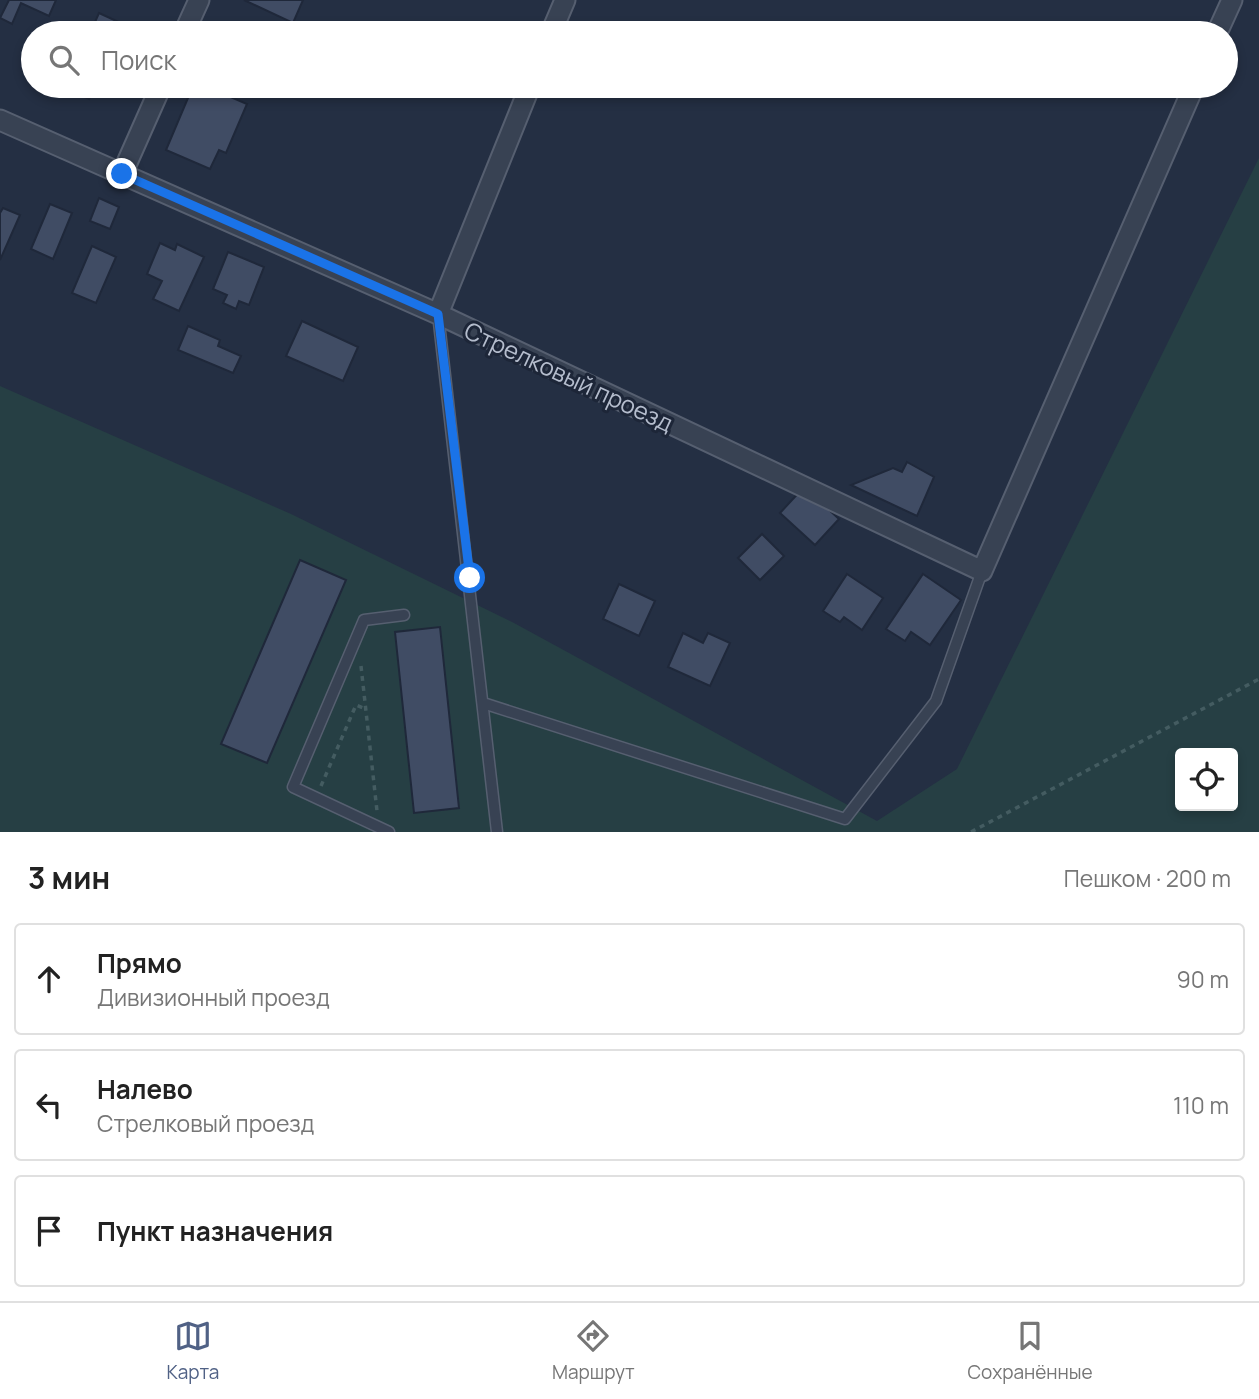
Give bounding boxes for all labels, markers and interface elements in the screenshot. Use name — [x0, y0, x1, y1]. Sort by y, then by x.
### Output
search box — [21, 21, 1238, 98]
icon: search — [45, 41, 83, 79]
text: Поиск — [101, 42, 176, 78]
route end — [106, 158, 137, 189]
street label: Стрелковый проезд — [459, 313, 679, 439]
route start — [454, 562, 485, 593]
map controls — [1175, 748, 1238, 811]
button: locate — [1175, 748, 1238, 811]
text: 3 мин — [28, 857, 110, 898]
text: Пешком · 200 m — [1064, 862, 1231, 894]
text: Прямо — [97, 945, 182, 981]
icon: ahead — [30, 960, 68, 998]
text: 90 m — [1177, 963, 1229, 995]
text: Дивизионный проезд — [97, 981, 330, 1013]
text: Налево — [97, 1071, 193, 1107]
icon: left — [30, 1086, 68, 1124]
text: 110 m — [1173, 1089, 1229, 1121]
text: Стрелковый проезд — [97, 1107, 314, 1139]
icon: arrive — [30, 1212, 68, 1250]
text: Пункт назначения — [97, 1213, 333, 1249]
tab: Карта — [166, 1317, 219, 1385]
tab: Маршрут — [552, 1317, 635, 1385]
tab: Сохранённые — [968, 1317, 1093, 1385]

